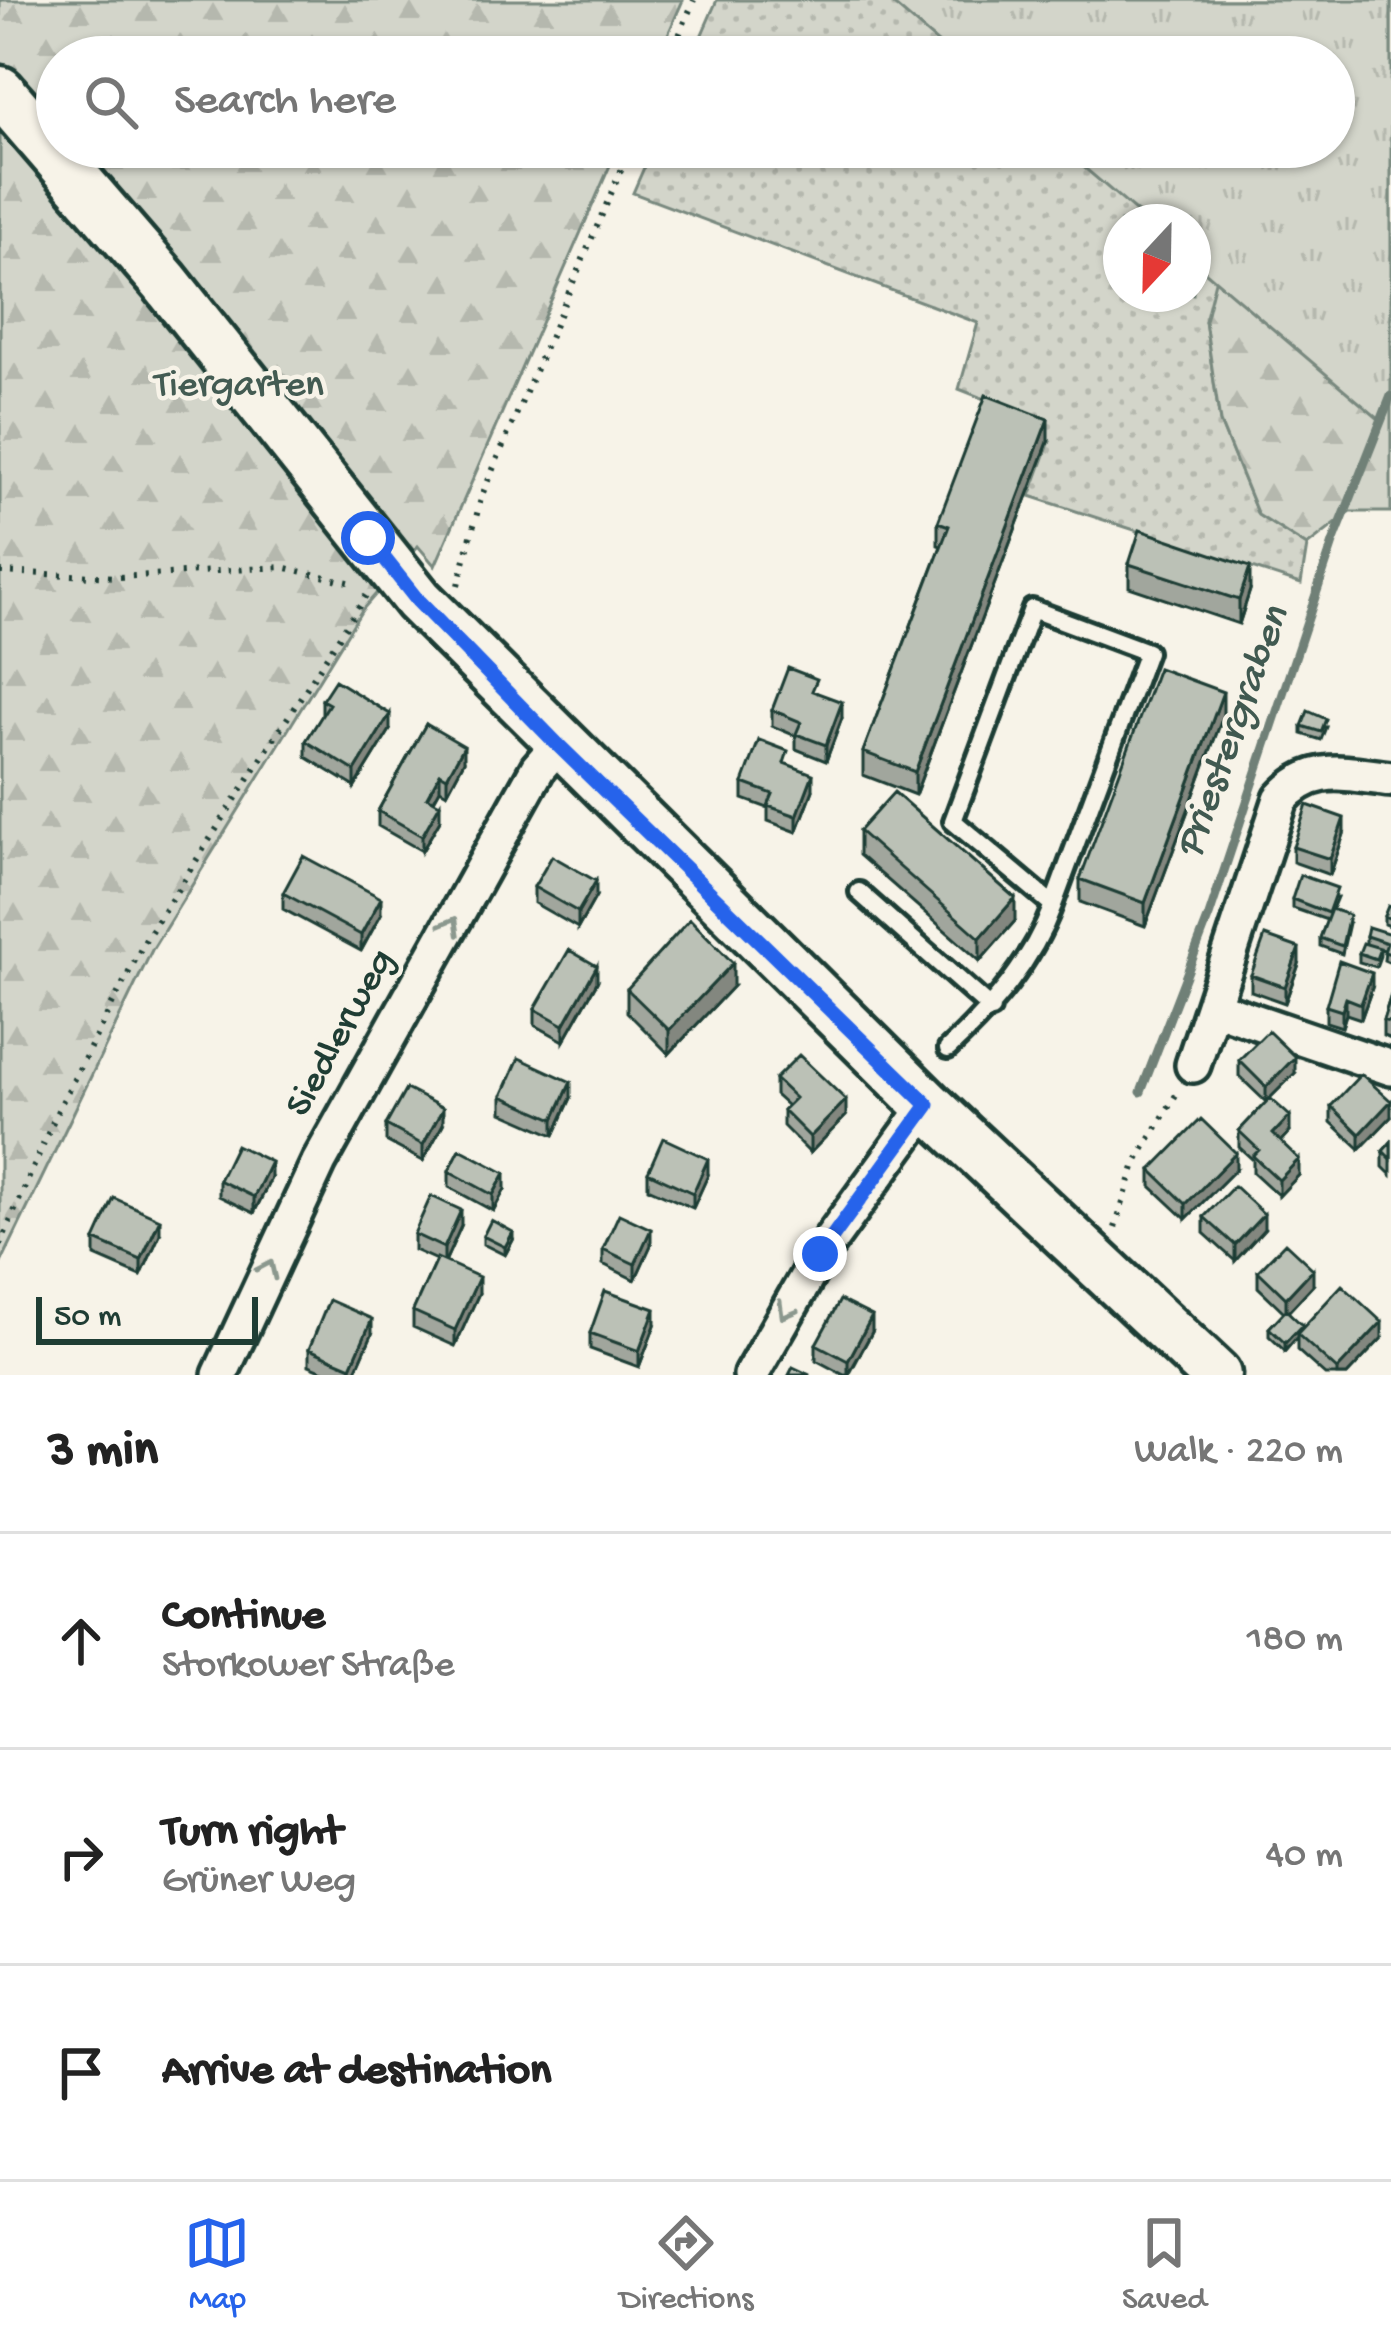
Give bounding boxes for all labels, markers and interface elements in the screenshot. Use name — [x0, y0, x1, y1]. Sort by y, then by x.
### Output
search box — [36, 36, 1355, 168]
icon: search — [78, 69, 144, 135]
text: Search here — [174, 76, 396, 129]
north arrow — [1103, 204, 1211, 312]
park label: Tiergarten — [152, 364, 324, 410]
route start — [341, 511, 395, 565]
water label: Priestergraben — [1167, 600, 1304, 865]
one-way arrow — [437, 916, 460, 937]
street label: Siedlerweg — [277, 942, 407, 1126]
route end — [793, 1227, 847, 1281]
one-way arrow — [254, 1260, 277, 1281]
scale bar — [36, 1291, 258, 1344]
text: 50 m — [54, 1299, 121, 1337]
one-way arrow — [777, 1299, 800, 1320]
text: 3 min — [48, 1423, 158, 1483]
text: Walk · 220 m — [1134, 1430, 1343, 1476]
text: Continue — [162, 1591, 325, 1644]
icon: ahead — [48, 1608, 114, 1674]
text: 180 m — [1247, 1618, 1343, 1664]
text: Storkower Straße — [162, 1644, 454, 1690]
text: Turn right — [162, 1807, 342, 1860]
icon: right — [48, 1824, 114, 1890]
text: 40 m — [1265, 1834, 1343, 1880]
text: Grüner Weg — [162, 1860, 356, 1906]
icon: arrive — [48, 2040, 114, 2106]
text: Arrive at destination — [162, 2046, 551, 2099]
tab: Map — [184, 2210, 250, 2320]
tab: Directions — [619, 2210, 753, 2320]
tab: Saved — [1122, 2210, 1207, 2320]

